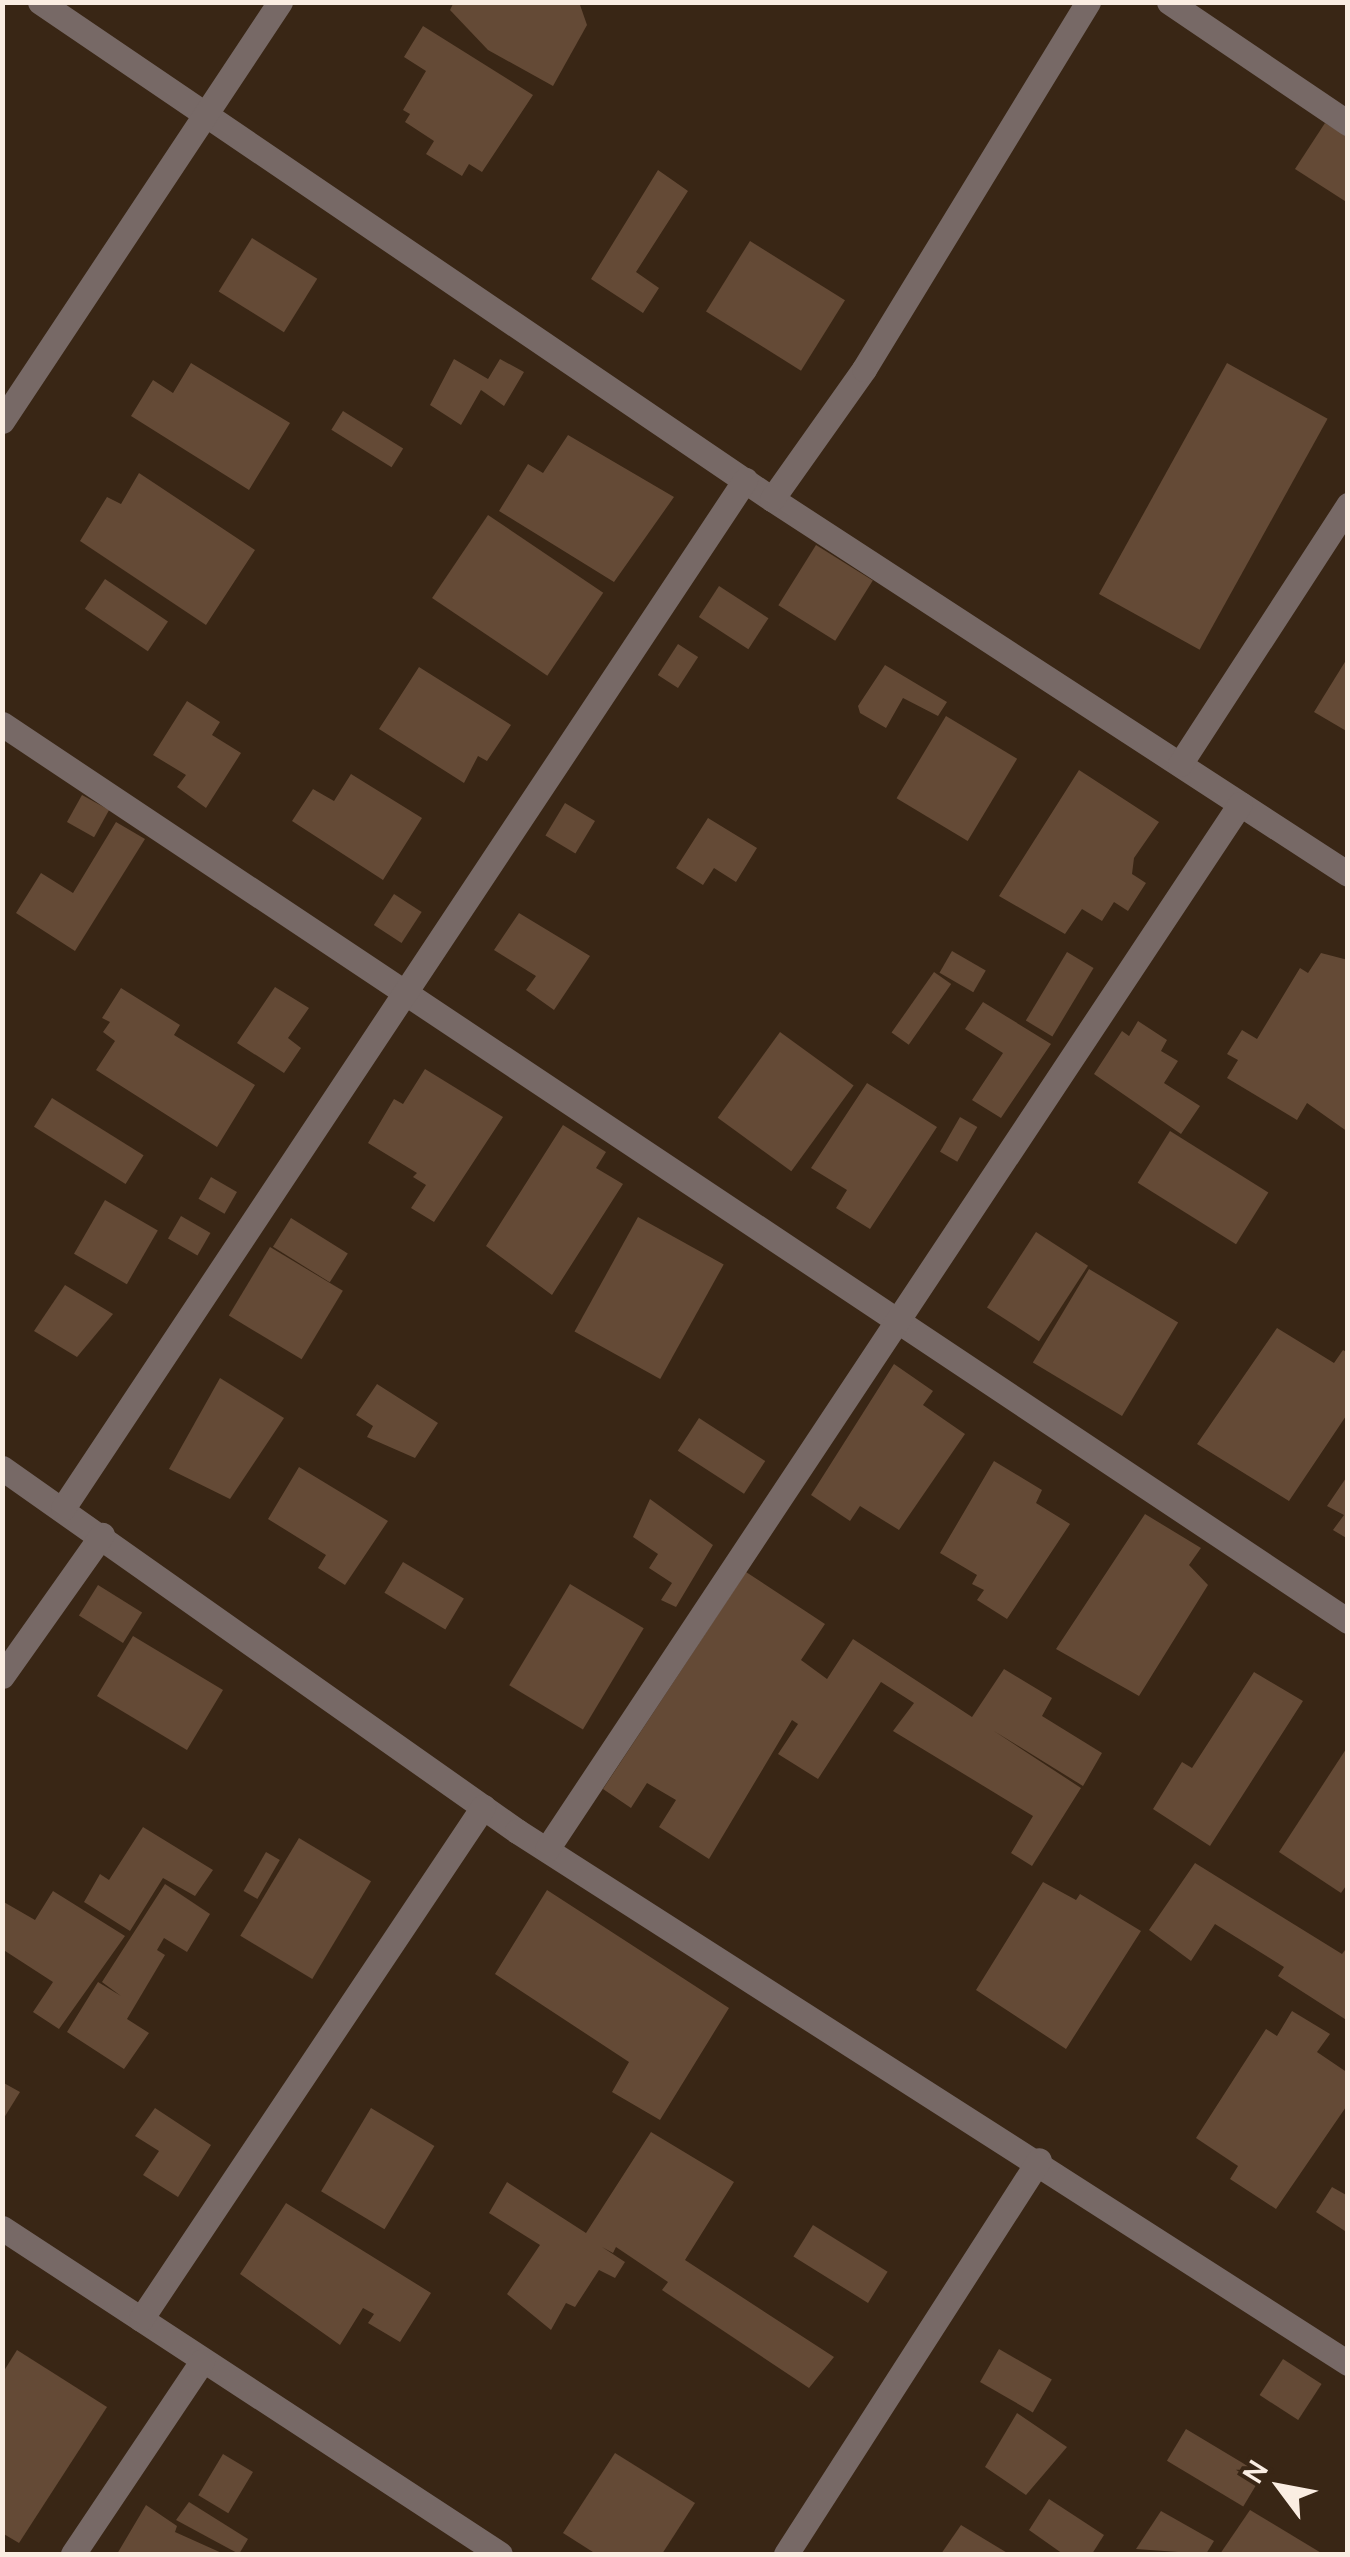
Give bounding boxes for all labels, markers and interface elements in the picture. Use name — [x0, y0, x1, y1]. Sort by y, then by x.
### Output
north arrow — [1230, 2437, 1330, 2537]
text: N — [1233, 2453, 1276, 2490]

